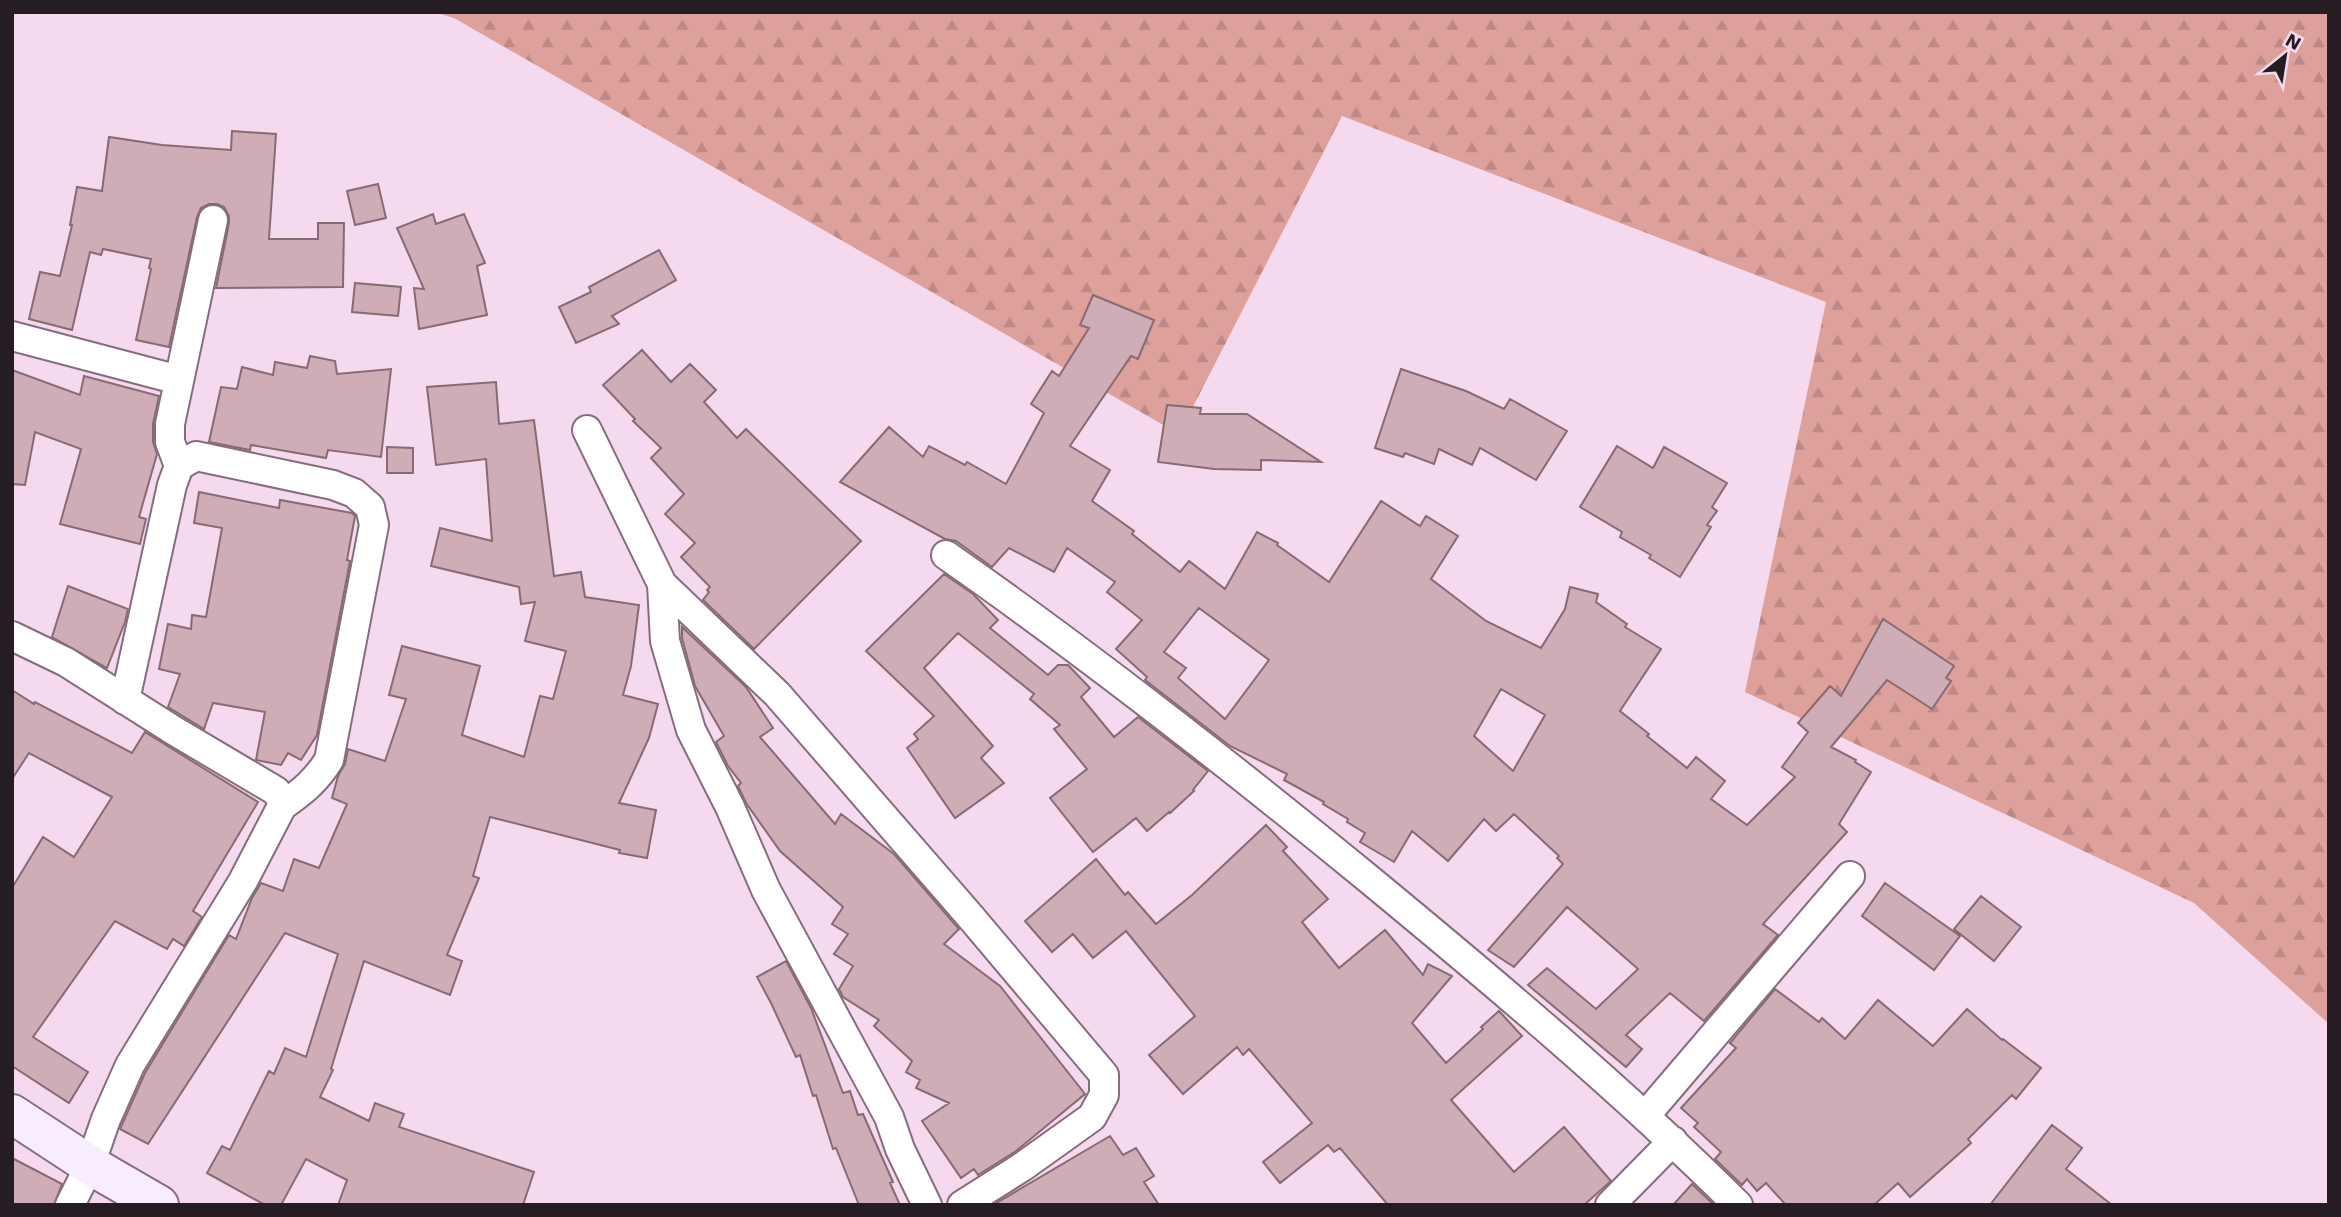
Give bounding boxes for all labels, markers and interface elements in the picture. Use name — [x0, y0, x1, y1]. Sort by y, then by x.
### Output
north arrow — [2250, 21, 2320, 91]
text: N — [2281, 28, 2305, 55]

